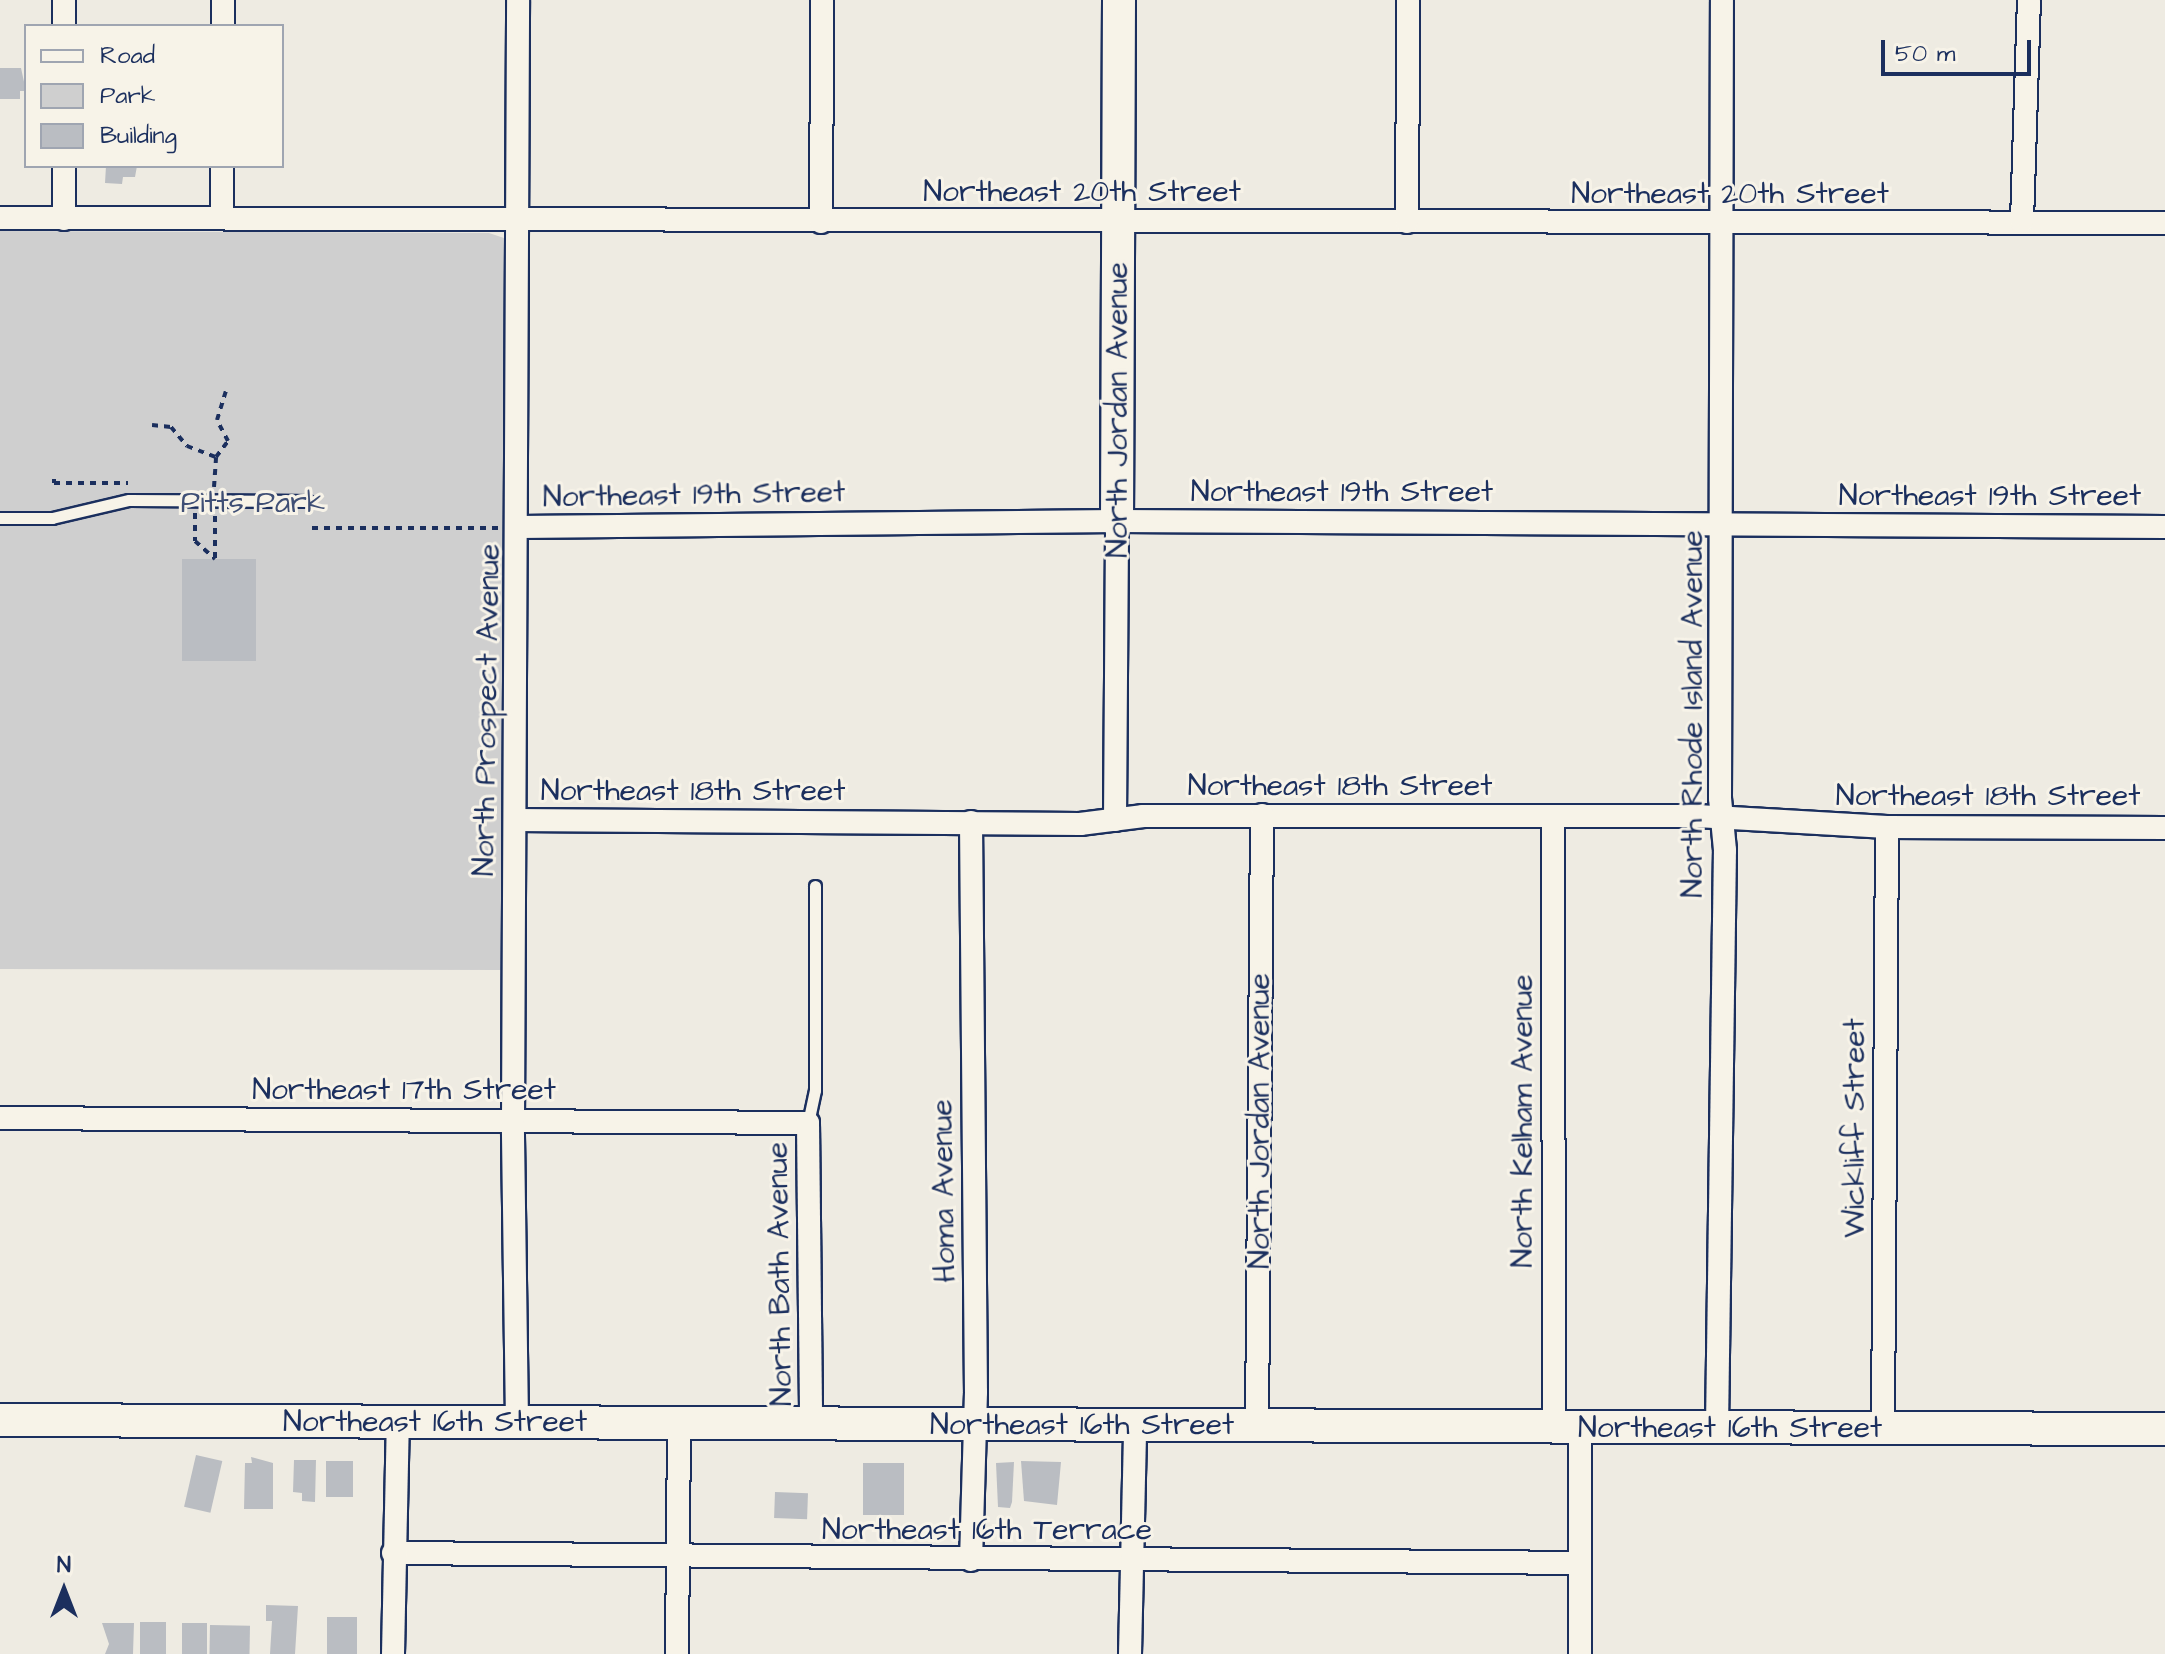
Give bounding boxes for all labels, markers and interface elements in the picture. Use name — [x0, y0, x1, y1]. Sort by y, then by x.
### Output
legend — [24, 24, 284, 168]
scale bar — [1885, 24, 2035, 74]
text: 50 m — [1895, 37, 1955, 71]
text: Road — [100, 39, 155, 73]
text: Park — [100, 79, 156, 113]
text: Building — [100, 119, 177, 153]
street label: Northeast 20th Street — [923, 174, 1241, 210]
street label: Northeast 20th Street — [1571, 176, 1889, 212]
street label: North Jordan Avenue — [1100, 262, 1136, 558]
street label: Northeast 19th Street — [543, 474, 845, 516]
street label: Northeast 19th Street — [1191, 474, 1493, 510]
street label: Northeast 19th Street — [1839, 478, 2141, 514]
park label: Pitts Park — [181, 485, 325, 521]
street label: North Rhode Island Avenue — [1675, 530, 1711, 898]
street label: North Prospect Avenue — [466, 544, 508, 876]
street label: Northeast 18th Street — [1188, 768, 1492, 804]
street label: Northeast 18th Street — [541, 773, 845, 809]
street label: Northeast 18th Street — [1836, 778, 2140, 814]
street label: North Jordan Avenue — [1242, 973, 1278, 1269]
street label: North Kelham Avenue — [1505, 974, 1541, 1268]
street label: Wickliff Street — [1837, 1018, 1873, 1238]
street label: Northeast 17th Street — [252, 1072, 556, 1108]
street label: Homa Avenue — [924, 1099, 964, 1283]
street label: North Bath Avenue — [760, 1142, 800, 1406]
street label: Northeast 16th Street — [283, 1404, 587, 1440]
street label: Northeast 16th Street — [930, 1407, 1234, 1443]
street label: Northeast 16th Street — [1578, 1410, 1882, 1446]
street label: Northeast 16th Terrace — [822, 1512, 1152, 1548]
north arrow — [24, 1550, 104, 1630]
text: N — [57, 1550, 71, 1581]

